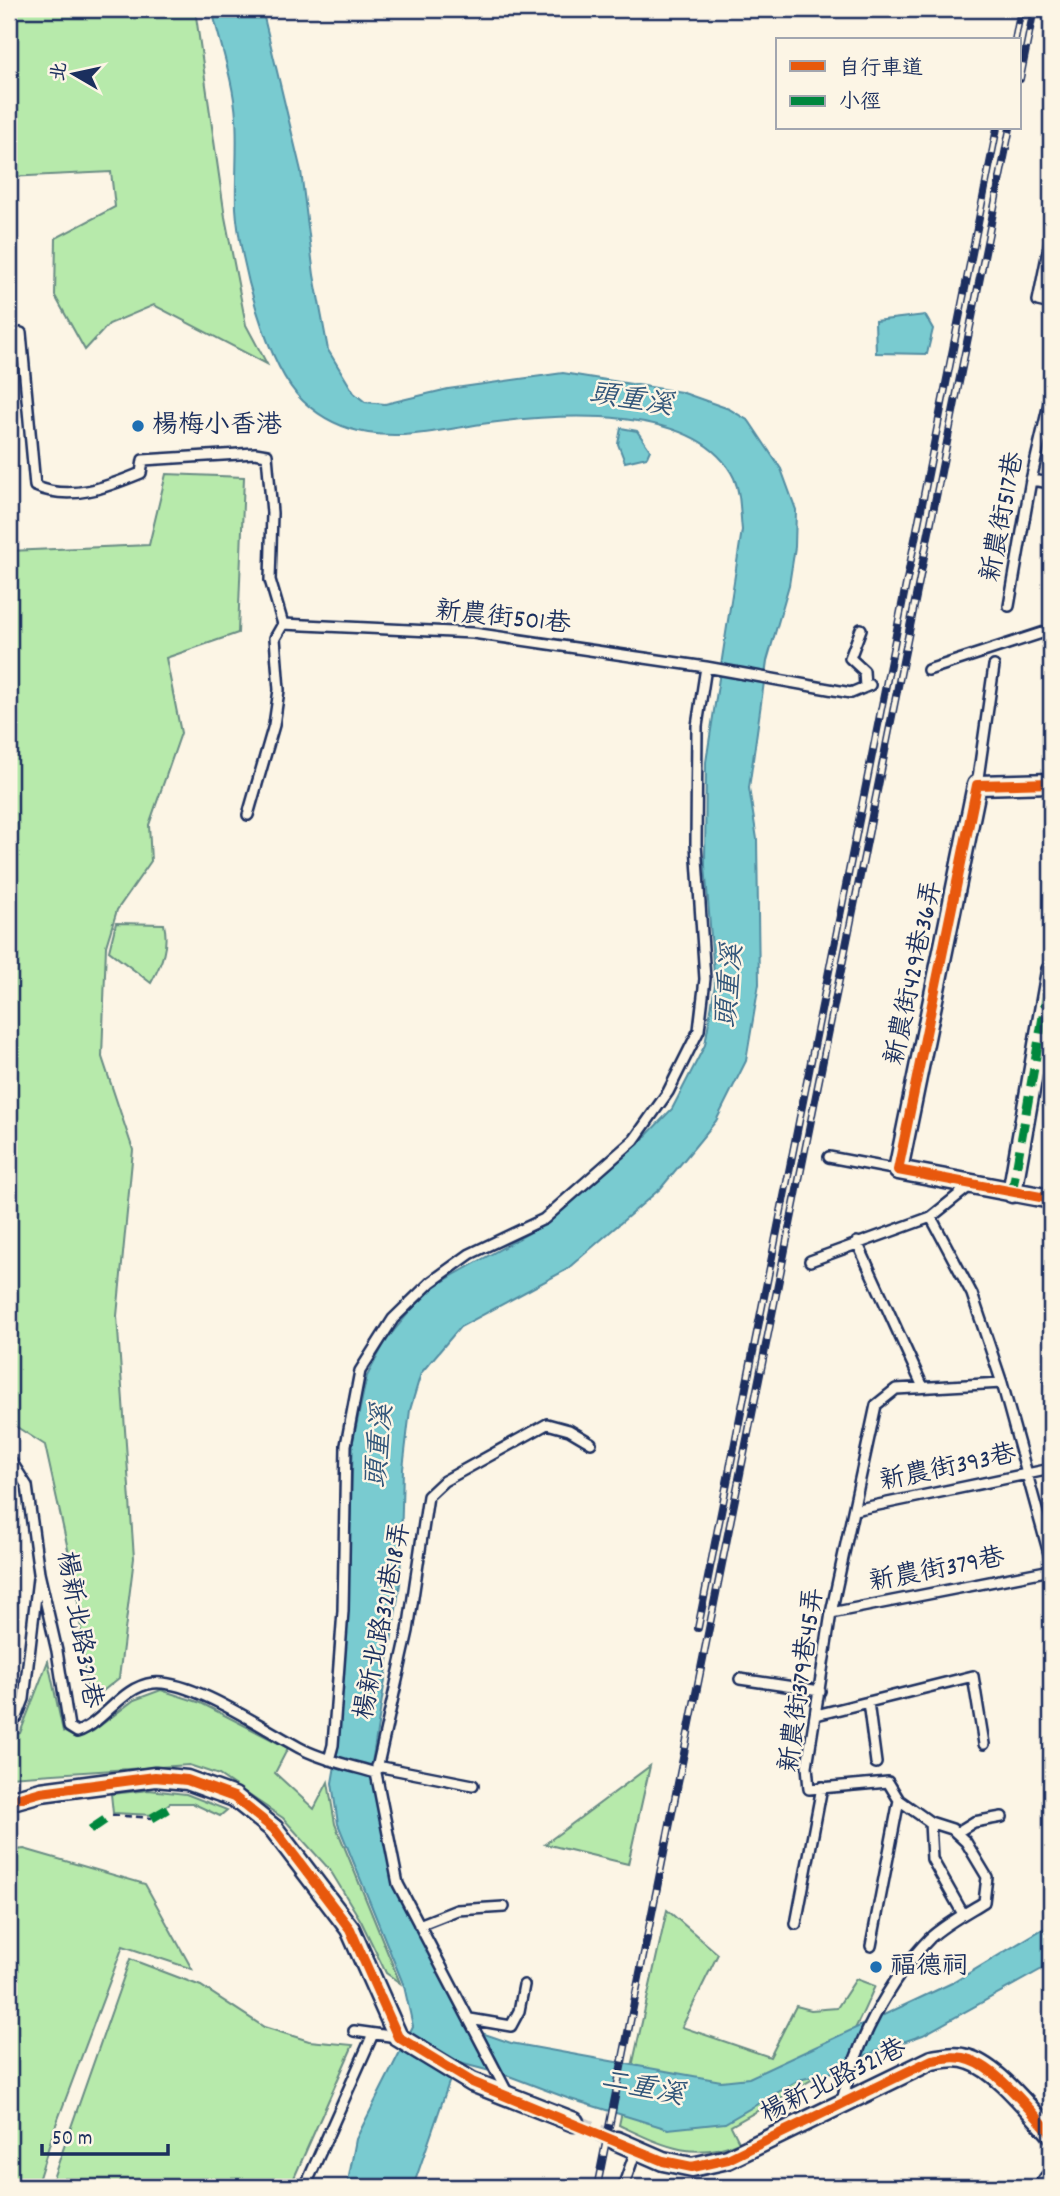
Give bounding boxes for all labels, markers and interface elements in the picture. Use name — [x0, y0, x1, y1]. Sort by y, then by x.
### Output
north arrow — [38, 38, 108, 108]
legend — [776, 38, 1021, 130]
text: 自行車道 — [839, 55, 923, 85]
text: 北 — [46, 60, 75, 83]
text: 小徑 — [839, 89, 881, 119]
water label: 頭重溪 — [586, 376, 678, 429]
place label: 楊梅小香港 — [152, 408, 282, 445]
marker: 楊梅小香港 — [130, 418, 146, 434]
street label: 新農街517巷 — [973, 449, 1035, 585]
street label: 新農街501巷 — [433, 593, 573, 645]
street label: 新農街429巷36弄 — [877, 877, 953, 1069]
water label: 頭重溪 — [708, 940, 756, 1030]
water label: 頭重溪 — [358, 1400, 406, 1490]
street label: 新農街393巷 — [876, 1436, 1020, 1502]
street label: 楊新北路321巷18弄 — [347, 1519, 421, 1723]
street label: 新農街379巷 — [866, 1540, 1008, 1602]
street label: 楊新北路321巷 — [46, 1549, 110, 1711]
street label: 新農街379巷45弄 — [772, 1585, 834, 1775]
place label: 福德祠 — [890, 1949, 968, 1986]
marker: 福德祠 — [868, 1959, 884, 1975]
street label: 楊新北路321巷 — [755, 2031, 913, 2133]
water label: 二重溪 — [597, 2062, 689, 2119]
scale bar — [42, 2112, 168, 2156]
text: 50 m — [52, 2125, 92, 2155]

